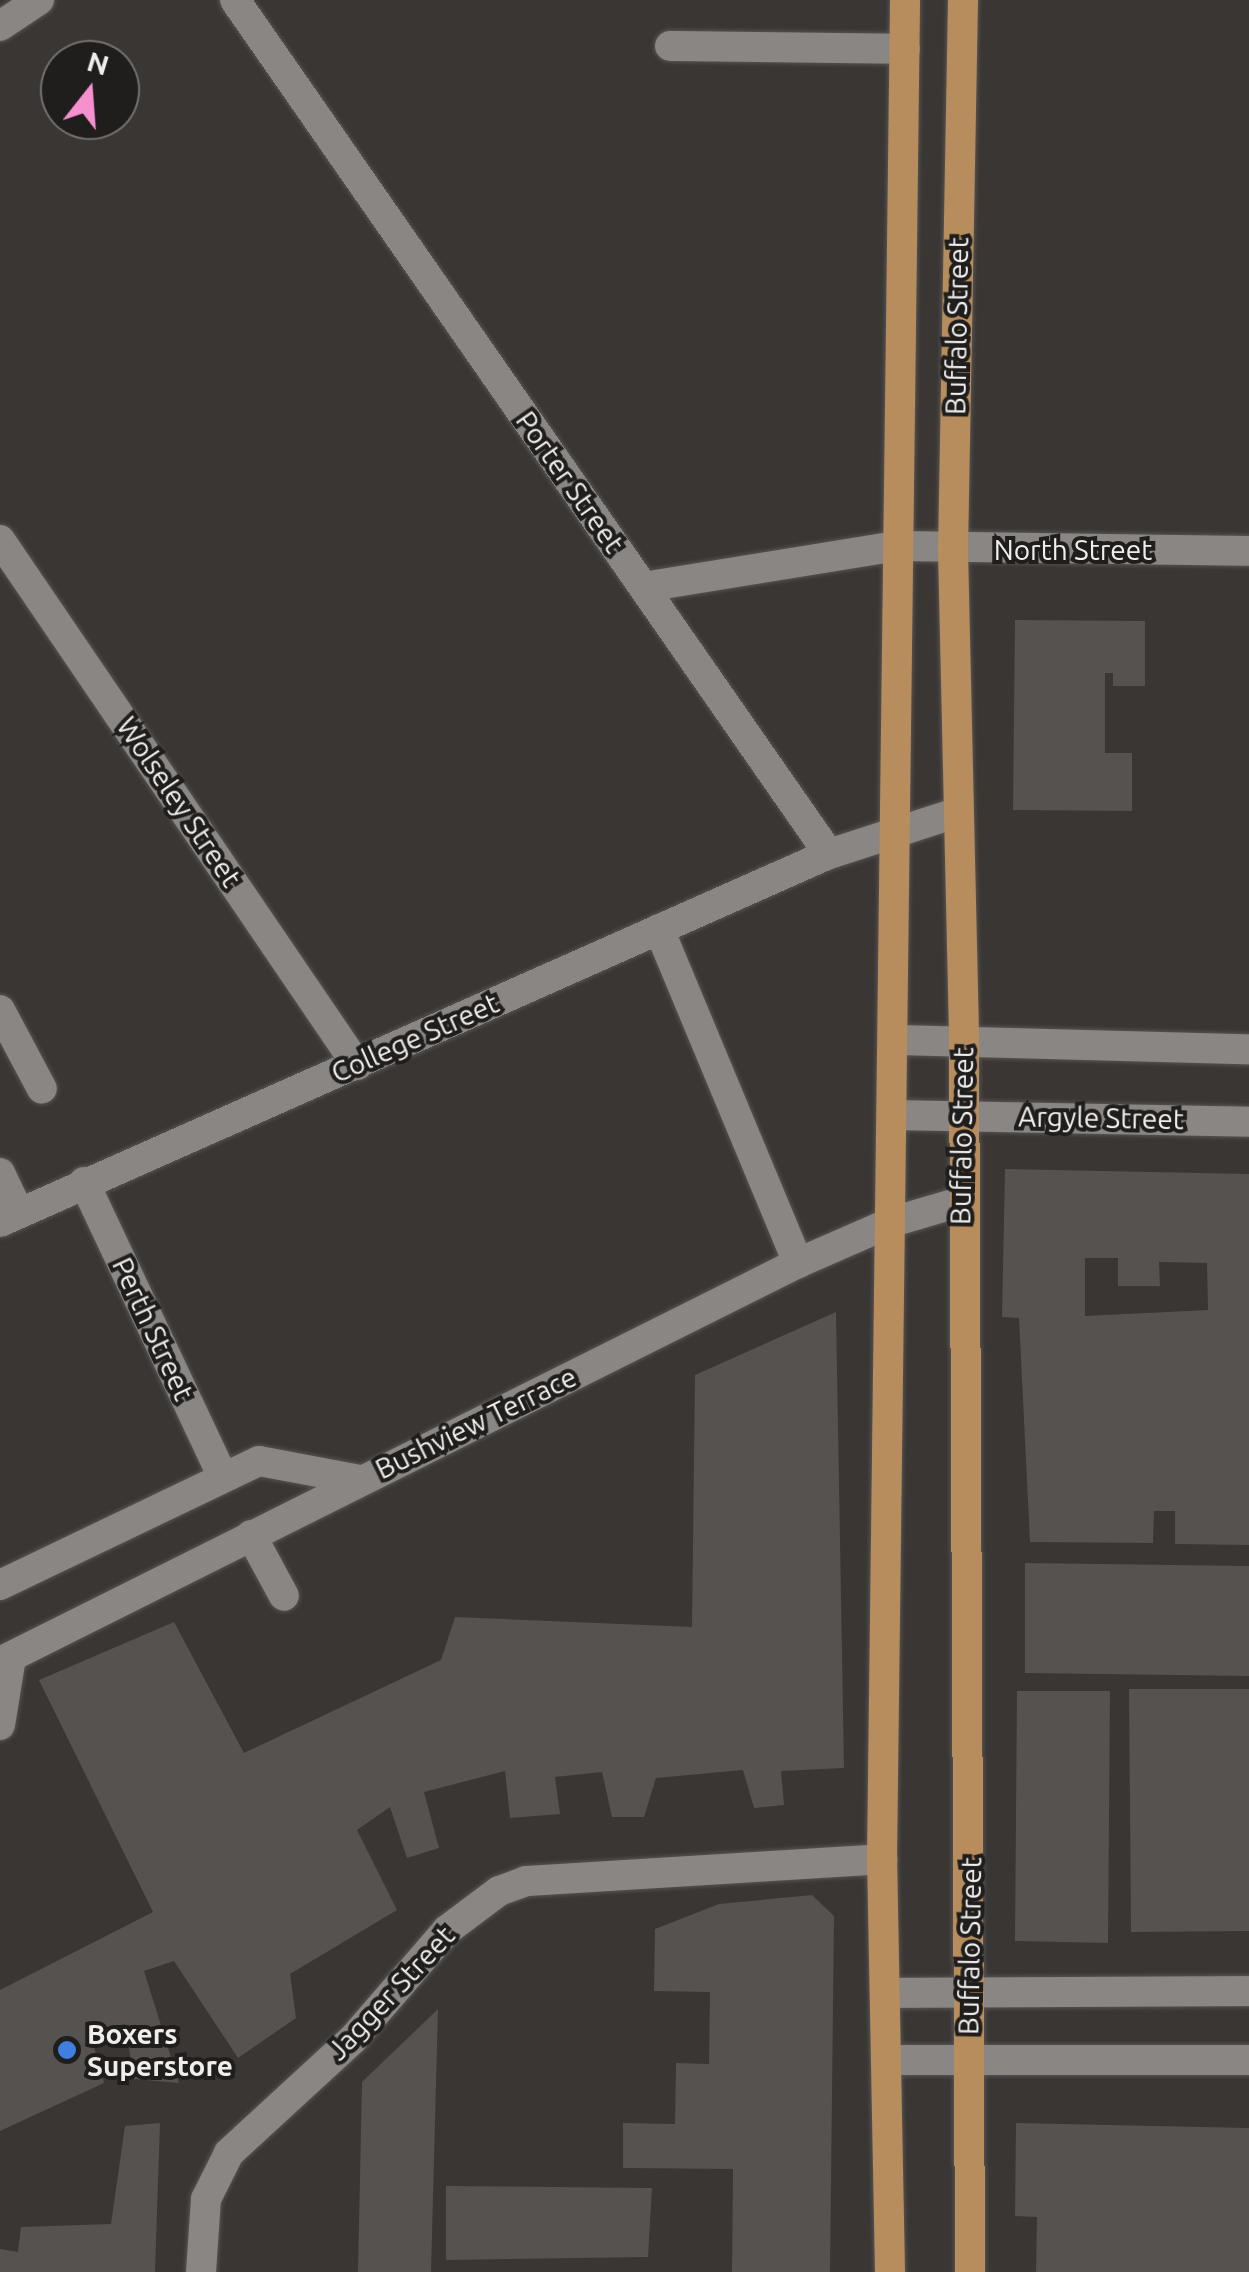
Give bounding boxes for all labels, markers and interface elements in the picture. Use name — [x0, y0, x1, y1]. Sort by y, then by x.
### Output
north arrow — [40, 40, 140, 140]
text: N — [84, 45, 113, 81]
street label: Buffalo Street — [939, 237, 975, 415]
street label: Porter Street — [509, 405, 631, 559]
street label: North Street — [994, 533, 1152, 567]
street label: Wolseley Street — [110, 711, 248, 893]
street label: College Street — [326, 986, 504, 1090]
street label: Buffalo Street — [944, 1047, 980, 1225]
street label: Argyle Street — [1018, 1100, 1184, 1136]
street label: Perth Street — [105, 1252, 201, 1406]
street label: Bushview Terrace — [370, 1360, 582, 1486]
street label: Buffalo Street — [952, 1857, 988, 2035]
street label: Jagger Street — [320, 1919, 462, 2067]
place label: Boxers Superstore — [87, 2017, 233, 2083]
marker: Boxers Superstore — [56, 2039, 78, 2061]

